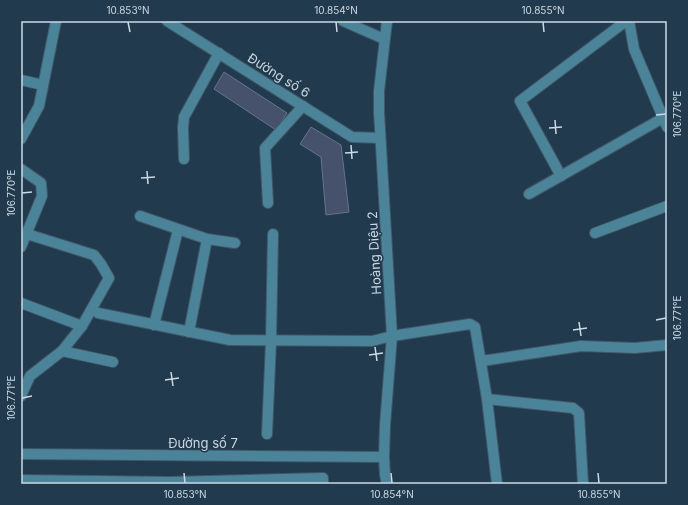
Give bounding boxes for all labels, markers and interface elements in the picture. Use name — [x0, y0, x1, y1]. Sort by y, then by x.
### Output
text: 10.853°N — [106, 4, 150, 16]
text: 10.854°N — [314, 4, 358, 16]
text: 10.855°N — [521, 4, 565, 16]
street label: Đường số 6 — [245, 50, 313, 100]
text: 106.770°E — [671, 90, 683, 138]
text: 106.770°E — [5, 169, 17, 217]
street label: Hoàng Diệu 2 — [364, 211, 384, 295]
text: 106.771°E — [671, 295, 683, 341]
text: 106.771°E — [5, 375, 17, 421]
street label: Đường số 7 — [168, 435, 238, 451]
text: 10.853°N — [163, 488, 207, 500]
text: 10.854°N — [370, 488, 414, 500]
text: 10.855°N — [577, 488, 621, 500]

